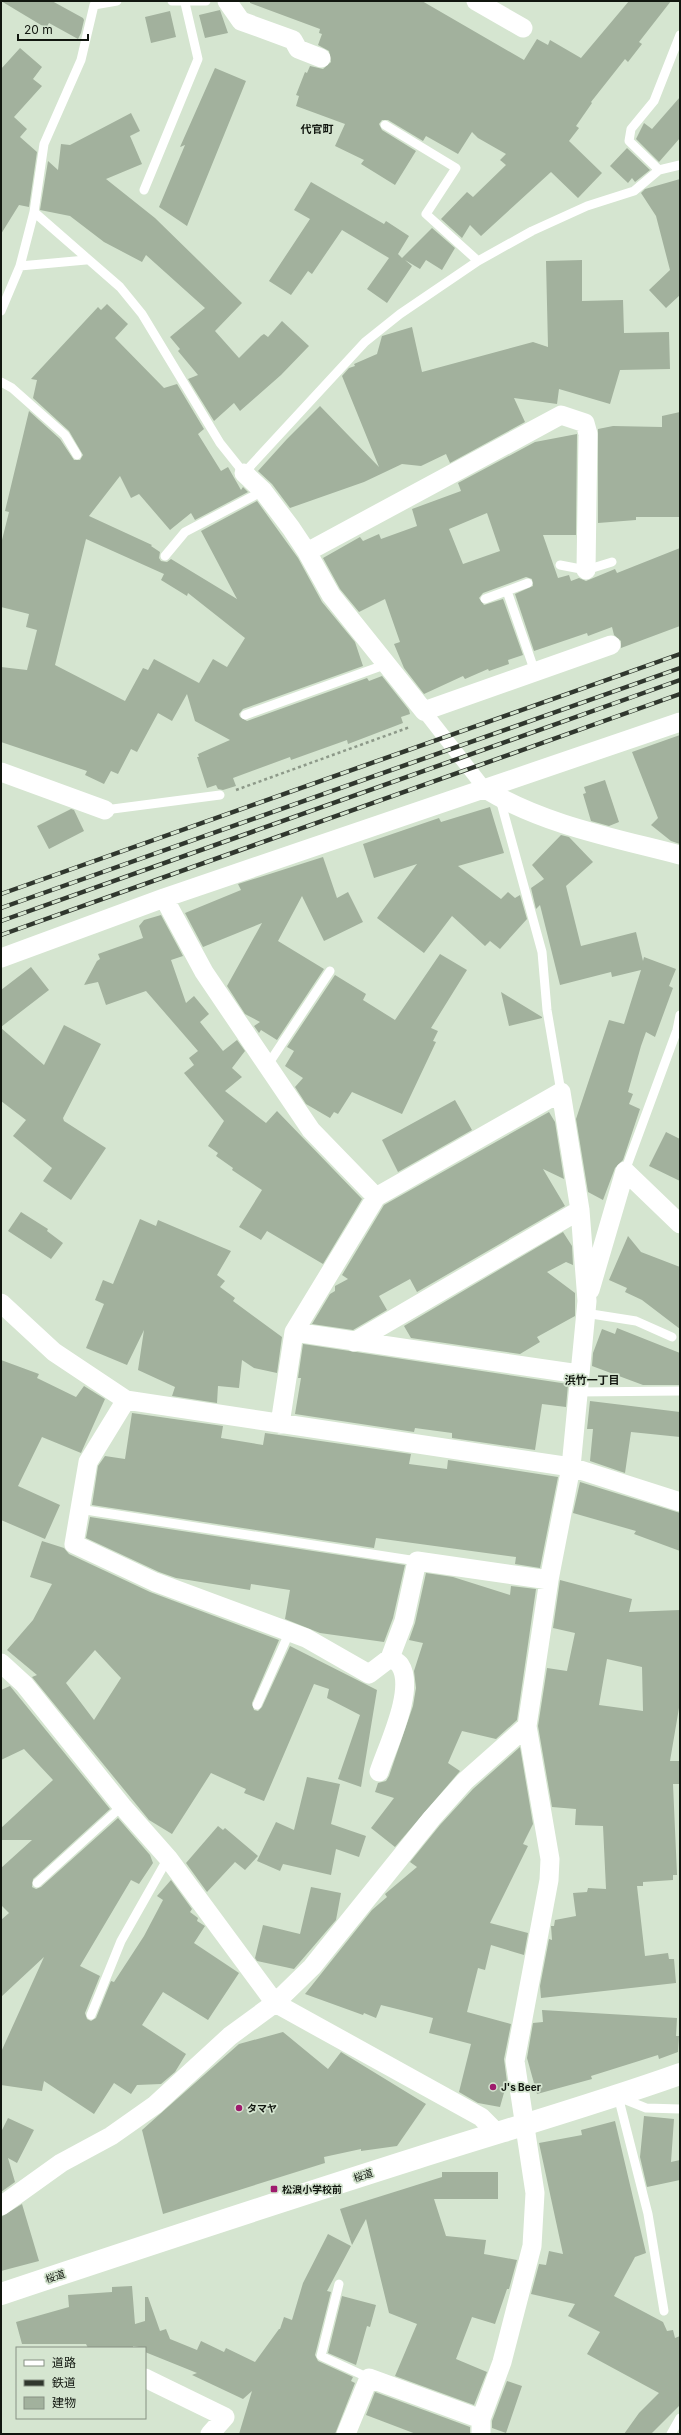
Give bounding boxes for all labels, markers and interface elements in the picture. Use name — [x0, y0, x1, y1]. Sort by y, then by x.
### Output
scale bar — [18, 16, 88, 42]
text: 20 m — [24, 22, 53, 37]
district label: 代官町 — [301, 122, 334, 136]
district label: 浜竹一丁目 — [565, 1373, 620, 1387]
place label: J's Beer — [501, 2081, 541, 2093]
marker: J's Beer — [488, 2082, 498, 2092]
place label: タマヤ — [247, 2102, 277, 2114]
marker: タマヤ — [234, 2103, 244, 2113]
street label: 桜道 — [352, 2166, 374, 2184]
place label: 松浪小学校前 — [282, 2183, 342, 2195]
marker: 松浪小学校前 — [269, 2184, 279, 2194]
street label: 桜道 — [44, 2267, 66, 2285]
legend — [16, 2347, 146, 2419]
text: 道路 — [52, 2355, 76, 2370]
text: 鉄道 — [52, 2375, 76, 2390]
text: 建物 — [52, 2395, 76, 2410]

